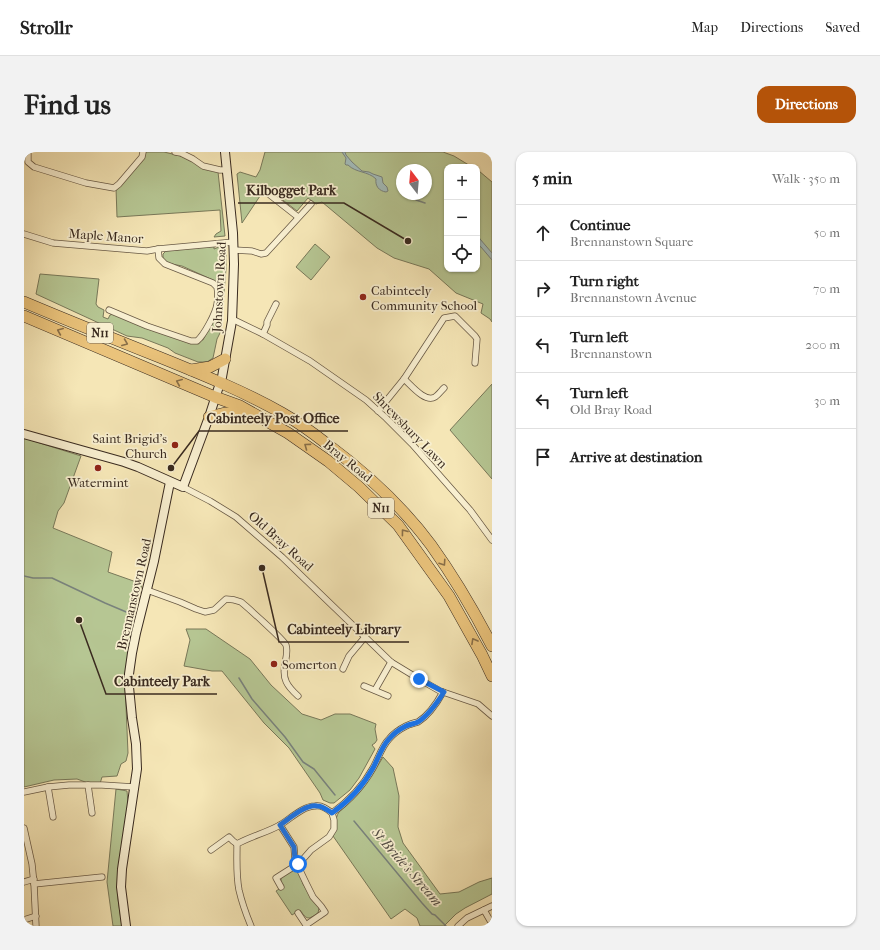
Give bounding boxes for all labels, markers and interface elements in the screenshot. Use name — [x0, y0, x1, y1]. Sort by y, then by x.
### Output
text: Strollr — [20, 17, 73, 39]
text: Map — [691, 19, 718, 36]
text: Directions — [740, 19, 803, 36]
text: Saved — [825, 19, 860, 36]
button: Directions — [757, 86, 856, 123]
text: Find us — [24, 88, 111, 121]
north arrow — [396, 164, 432, 200]
map controls — [444, 164, 480, 272]
button: + — [444, 164, 480, 200]
text: 5 min — [532, 168, 572, 188]
text: Walk · 350 m — [772, 171, 840, 186]
callout: Kilbogget Park — [238, 177, 344, 203]
text: Kilbogget Park — [246, 182, 337, 199]
button: − — [444, 200, 480, 236]
text: Continue — [570, 216, 630, 234]
icon: ahead — [532, 222, 554, 244]
text: 50 m — [814, 225, 840, 240]
street label: Maple Manor — [68, 226, 144, 246]
text: Brennanstown Square — [570, 234, 694, 249]
button: locate — [444, 236, 480, 272]
street label: Johnstown Road — [209, 240, 229, 334]
text: Turn right — [570, 272, 639, 290]
icon: right — [532, 278, 554, 300]
text: 70 m — [813, 281, 840, 296]
place label: Cabinteely Community School — [371, 283, 478, 313]
text: Brennanstown Avenue — [570, 290, 697, 305]
marker: Cabinteely Community School — [358, 292, 368, 302]
road number: N11 — [87, 323, 113, 343]
one-way arrow — [56, 328, 64, 336]
text: Turn left — [570, 328, 628, 346]
icon: left — [532, 334, 554, 356]
text: 200 m — [805, 337, 840, 352]
one-way arrow — [121, 339, 128, 347]
text: Brennanstown — [570, 346, 652, 361]
one-way arrow — [176, 378, 183, 386]
text: Turn left — [570, 384, 628, 402]
street label: Shrewsbury Lawn — [370, 389, 451, 472]
icon: left — [532, 390, 554, 412]
text: 30 m — [814, 393, 840, 408]
text: Old Bray Road — [570, 402, 652, 417]
callout: Cabinteely Post Office — [199, 405, 348, 431]
text: Cabinteely Post Office — [207, 410, 340, 427]
place label: Saint Brigid's Church — [92, 431, 168, 461]
street label: Bray Road — [321, 437, 376, 486]
marker: Saint Brigid's Church — [170, 440, 180, 450]
one-way arrow — [304, 444, 311, 451]
icon: arrive — [532, 446, 554, 468]
text: Arrive at destination — [570, 448, 702, 466]
marker: Watermint — [93, 463, 103, 473]
place label: Watermint — [66, 475, 129, 490]
road number: N11 — [368, 498, 394, 518]
street label: Old Bray Road — [245, 508, 317, 575]
one-way arrow — [401, 530, 408, 537]
street label: Brennanstown Road — [114, 536, 154, 651]
one-way arrow — [438, 559, 446, 566]
callout: Cabinteely Library — [279, 616, 409, 642]
text: Cabinteely Library — [287, 621, 402, 638]
one-way arrow — [472, 638, 479, 645]
place label: Somerton — [282, 657, 337, 672]
marker: Somerton — [269, 659, 279, 669]
callout: Cabinteely Park — [106, 668, 217, 694]
route end — [410, 670, 428, 688]
text: Cabinteely Park — [114, 673, 211, 690]
water label: St Bride's Stream — [368, 824, 446, 910]
route start — [289, 855, 307, 873]

